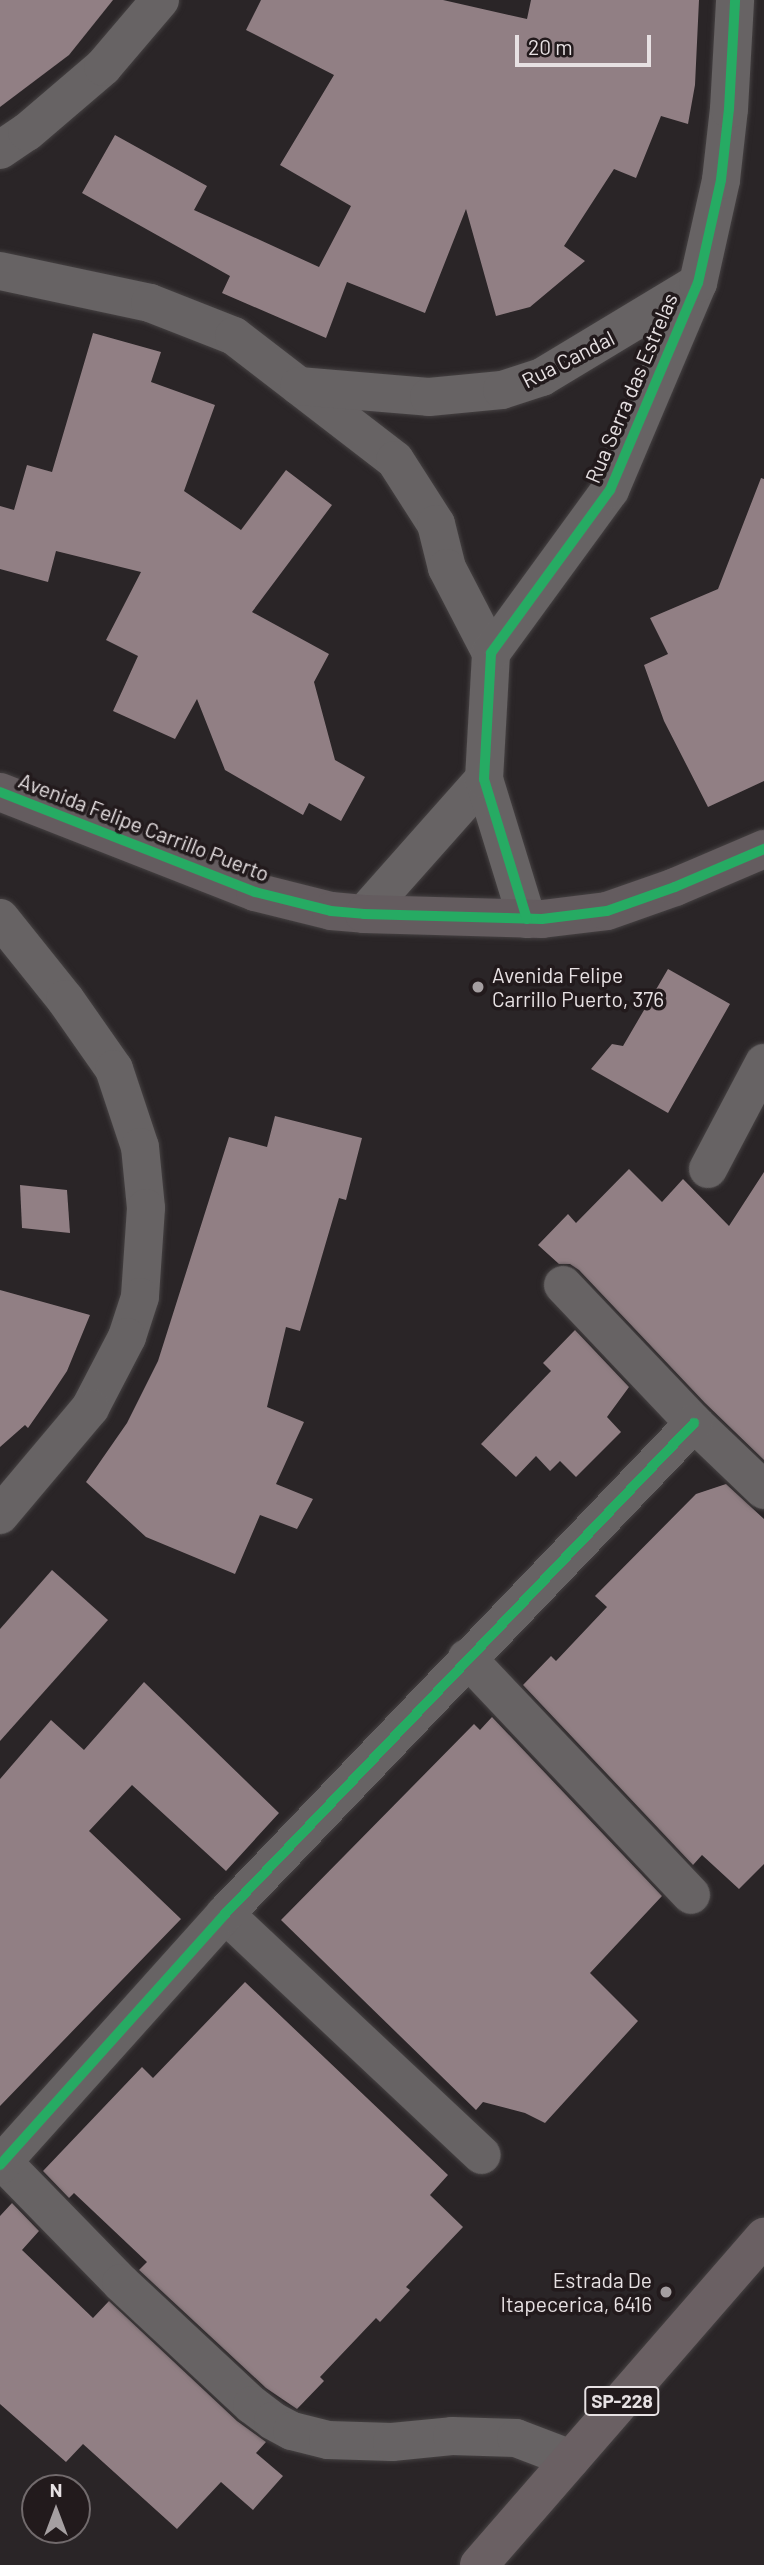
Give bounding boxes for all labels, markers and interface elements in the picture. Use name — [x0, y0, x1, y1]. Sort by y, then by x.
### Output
scale bar — [519, 21, 656, 65]
text: 20 m — [528, 34, 573, 59]
street label: Rua Serra das Estrelas — [580, 289, 682, 487]
street label: Rua Candal — [517, 325, 619, 393]
street label: Avenida Felipe Carrillo Puerto — [15, 768, 273, 886]
place label: Avenida Felipe Carrillo Puerto, 376 — [492, 962, 664, 1012]
marker: Avenida Felipe Carrillo Puerto, 376 — [470, 979, 486, 995]
place label: Estrada De Itapecerica, 6416 — [500, 2267, 652, 2317]
marker: Estrada De Itapecerica, 6416 — [658, 2284, 674, 2300]
road number: SP-228 — [584, 2386, 660, 2416]
north arrow — [21, 2474, 91, 2544]
text: N — [50, 2478, 62, 2501]

